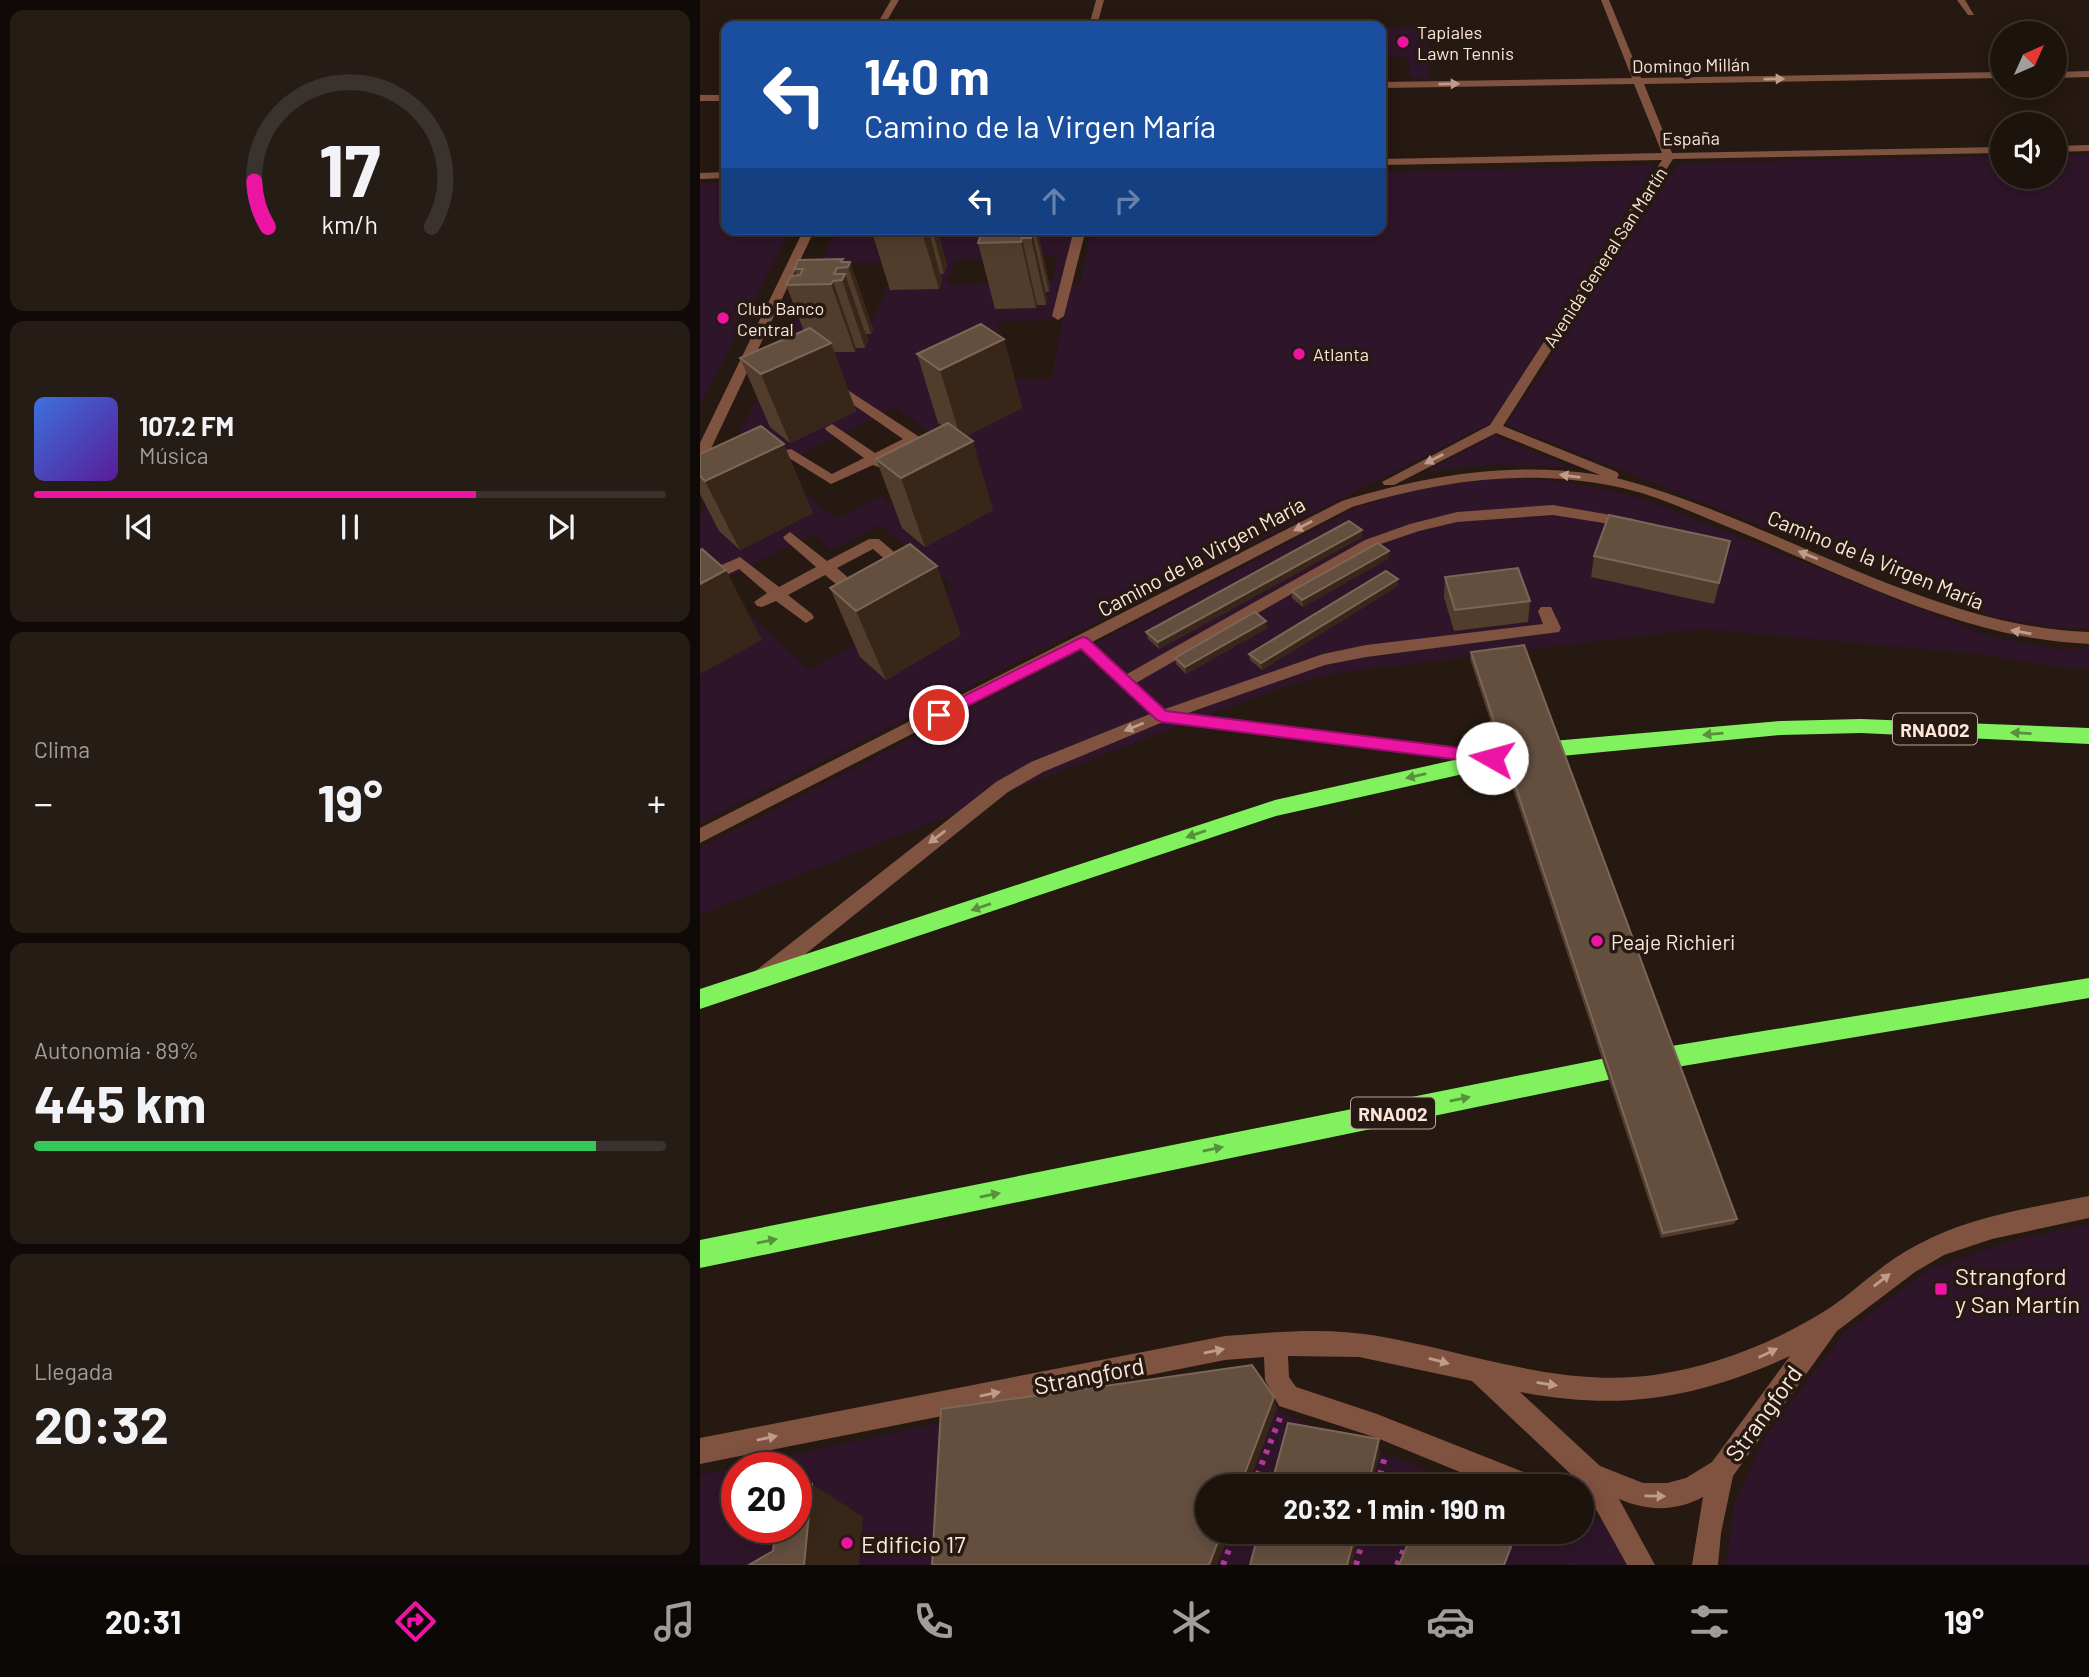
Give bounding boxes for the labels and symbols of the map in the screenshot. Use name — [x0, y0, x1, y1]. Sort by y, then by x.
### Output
place label: Tapiales Lawn Tennis — [1417, 21, 1514, 64]
north arrow — [1990, 21, 2067, 98]
marker: Tapiales Lawn Tennis — [1395, 34, 1411, 50]
street label: Domingo Millán — [1632, 53, 1750, 77]
one-way arrow — [1764, 73, 1786, 85]
one-way arrow — [1438, 78, 1460, 90]
street label: España — [1662, 126, 1720, 150]
street label: Avenida General San Martín — [1538, 163, 1672, 351]
place label: Club Banco Central — [737, 297, 824, 340]
marker: Club Banco Central — [715, 310, 731, 326]
place label: Atlanta — [1313, 343, 1369, 365]
marker: Atlanta — [1291, 346, 1307, 362]
one-way arrow — [1424, 454, 1444, 465]
one-way arrow — [1559, 471, 1581, 482]
street label: Camino de la Virgen María — [1093, 491, 1309, 621]
street label: Camino de la Virgen María — [1764, 504, 1988, 614]
one-way arrow — [1293, 521, 1313, 532]
one-way arrow — [1797, 549, 1818, 560]
one-way arrow — [2010, 626, 2032, 637]
pin — [909, 685, 969, 745]
road number: RNA002 — [1893, 714, 1977, 744]
position arrow — [1455, 721, 1529, 795]
one-way arrow — [1124, 722, 1145, 733]
one-way arrow — [2010, 728, 2032, 739]
one-way arrow — [1702, 729, 1724, 740]
one-way arrow — [1405, 770, 1427, 781]
one-way arrow — [928, 829, 946, 843]
one-way arrow — [1186, 830, 1207, 840]
one-way arrow — [970, 902, 991, 913]
place label: Peaje Richieri — [1611, 929, 1735, 954]
marker: Peaje Richieri — [1589, 933, 1605, 949]
one-way arrow — [1449, 1093, 1471, 1104]
road number: RNA002 — [1351, 1098, 1435, 1128]
one-way arrow — [1202, 1144, 1224, 1155]
one-way arrow — [979, 1190, 1001, 1201]
one-way arrow — [756, 1235, 778, 1246]
place label: Strangford y San Martín — [1955, 1261, 2080, 1318]
one-way arrow — [1873, 1272, 1891, 1287]
marker: Strangford y San Martín — [1933, 1281, 1949, 1297]
one-way arrow — [1203, 1345, 1225, 1356]
one-way arrow — [1758, 1347, 1778, 1358]
street label: Strangford — [1031, 1350, 1147, 1400]
one-way arrow — [1428, 1356, 1450, 1367]
street label: Strangford — [1718, 1359, 1808, 1467]
one-way arrow — [1536, 1378, 1558, 1389]
one-way arrow — [979, 1389, 1001, 1400]
one-way arrow — [756, 1432, 778, 1443]
speed limit sign: 20 — [721, 1452, 812, 1543]
one-way arrow — [1644, 1490, 1666, 1502]
place label: Edificio 17 — [861, 1529, 966, 1558]
marker: Edificio 17 — [839, 1535, 855, 1551]

